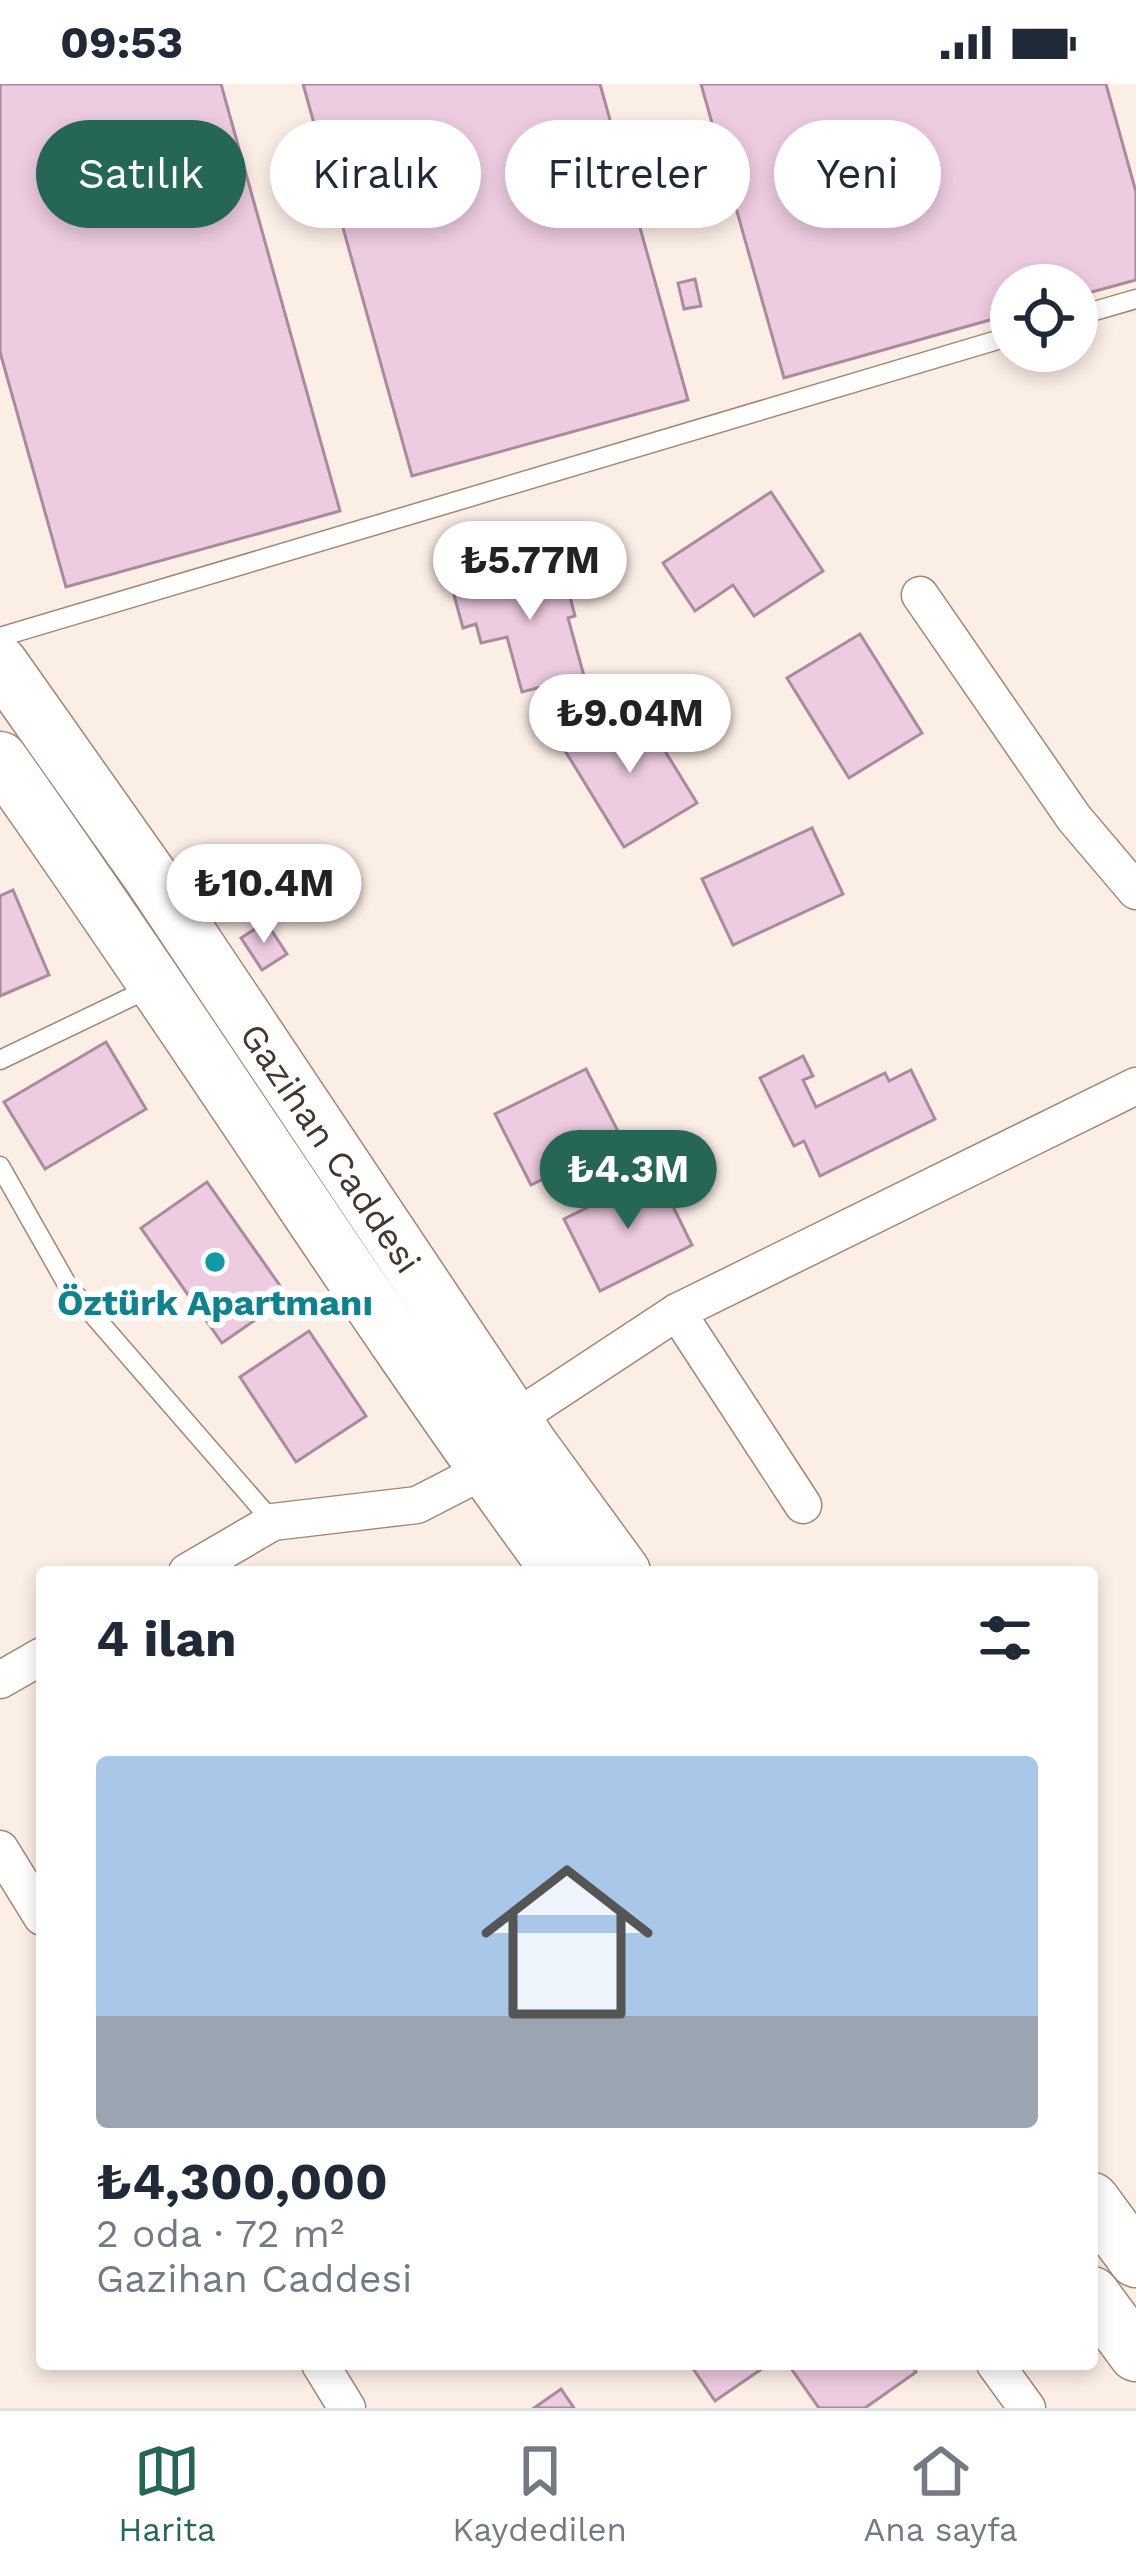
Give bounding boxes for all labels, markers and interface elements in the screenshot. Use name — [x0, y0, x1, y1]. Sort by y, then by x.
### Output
text: 09:53 — [60, 16, 183, 69]
chip: Satılık — [36, 120, 246, 228]
chip: Kiralık — [270, 120, 481, 228]
chip: Filtreler — [505, 120, 750, 228]
chip: Yeni — [774, 120, 941, 228]
map controls — [990, 264, 1098, 372]
button: locate — [990, 264, 1098, 372]
pin: ₺5.77M — [432, 521, 628, 623]
text: ₺5.77M — [460, 537, 600, 582]
pin: ₺9.04M — [532, 674, 728, 776]
text: ₺9.04M — [556, 690, 704, 735]
pin: ₺10.4M — [166, 844, 362, 946]
text: ₺10.4M — [193, 860, 335, 905]
street label: Gazihan Caddesi — [231, 1016, 429, 1281]
pin: ₺4.3M — [544, 1130, 712, 1232]
text: ₺4.3M — [567, 1146, 689, 1191]
marker: Öztürk Apartmanı — [202, 1249, 228, 1275]
place label: Öztürk Apartmanı — [57, 1282, 373, 1324]
icon: filters — [972, 1605, 1038, 1671]
text: 4 ilan — [96, 1609, 237, 1668]
icon: home — [459, 1834, 675, 2050]
text: ₺4,300,000 — [96, 2152, 388, 2211]
text: 2 oda · 72 m² — [96, 2211, 344, 2256]
text: Gazihan Caddesi — [96, 2256, 412, 2301]
tab: Harita — [118, 2438, 216, 2549]
tab: Kaydedilen — [452, 2438, 627, 2549]
tab: Ana sayfa — [864, 2438, 1018, 2549]

